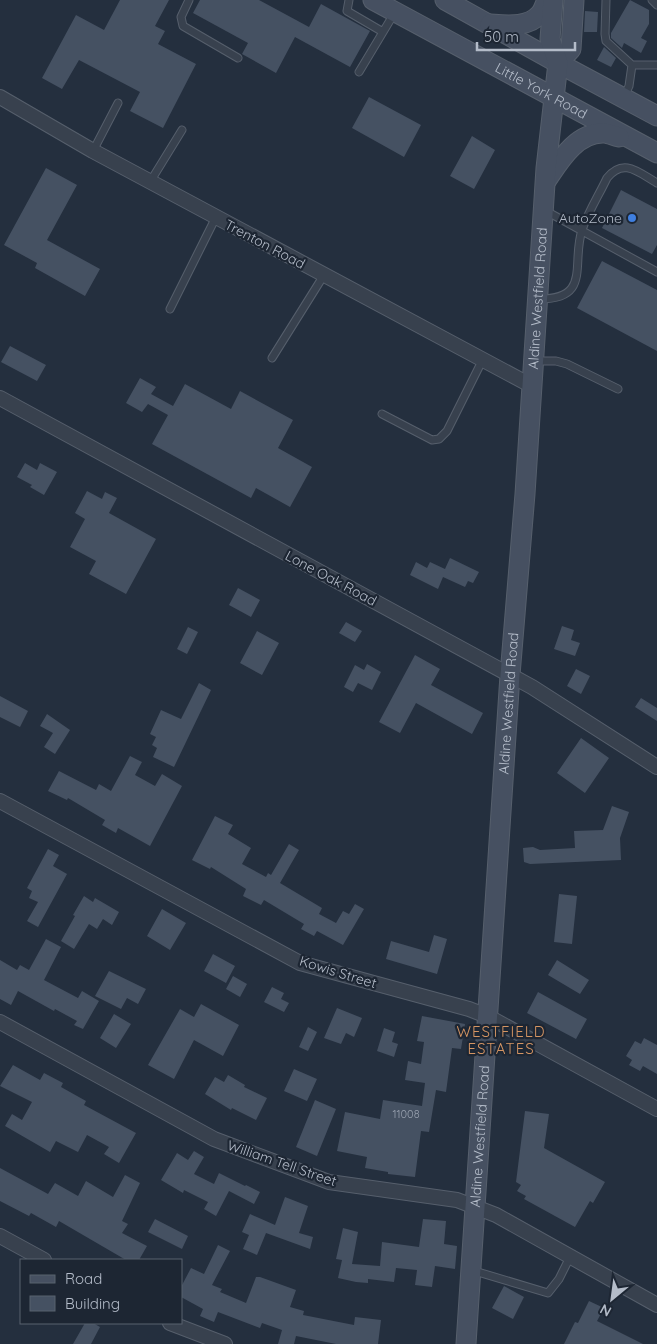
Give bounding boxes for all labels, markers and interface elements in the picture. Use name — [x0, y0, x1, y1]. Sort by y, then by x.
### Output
scale bar — [477, 20, 574, 52]
text: 50 m — [484, 27, 519, 46]
street label: Little York Road — [492, 58, 590, 123]
place label: AutoZone — [559, 209, 622, 227]
marker: AutoZone — [626, 212, 638, 224]
street label: Trenton Road — [222, 215, 308, 273]
street label: Aldine Westfield Road — [524, 227, 551, 370]
street label: Lone Oak Road — [282, 546, 380, 610]
street label: Aldine Westfield Road — [494, 632, 522, 775]
street label: Kowis Street — [297, 952, 379, 992]
district label: WESTFIELD ESTATES — [456, 1022, 546, 1058]
street label: Aldine Westfield Road — [466, 1065, 493, 1208]
house number: 11008 — [392, 1107, 420, 1121]
street label: William Tell Street — [225, 1136, 339, 1190]
legend — [20, 1259, 182, 1324]
text: Road — [65, 1269, 102, 1288]
north arrow — [587, 1274, 637, 1324]
text: Building — [65, 1294, 120, 1313]
text: N — [597, 1300, 615, 1321]

